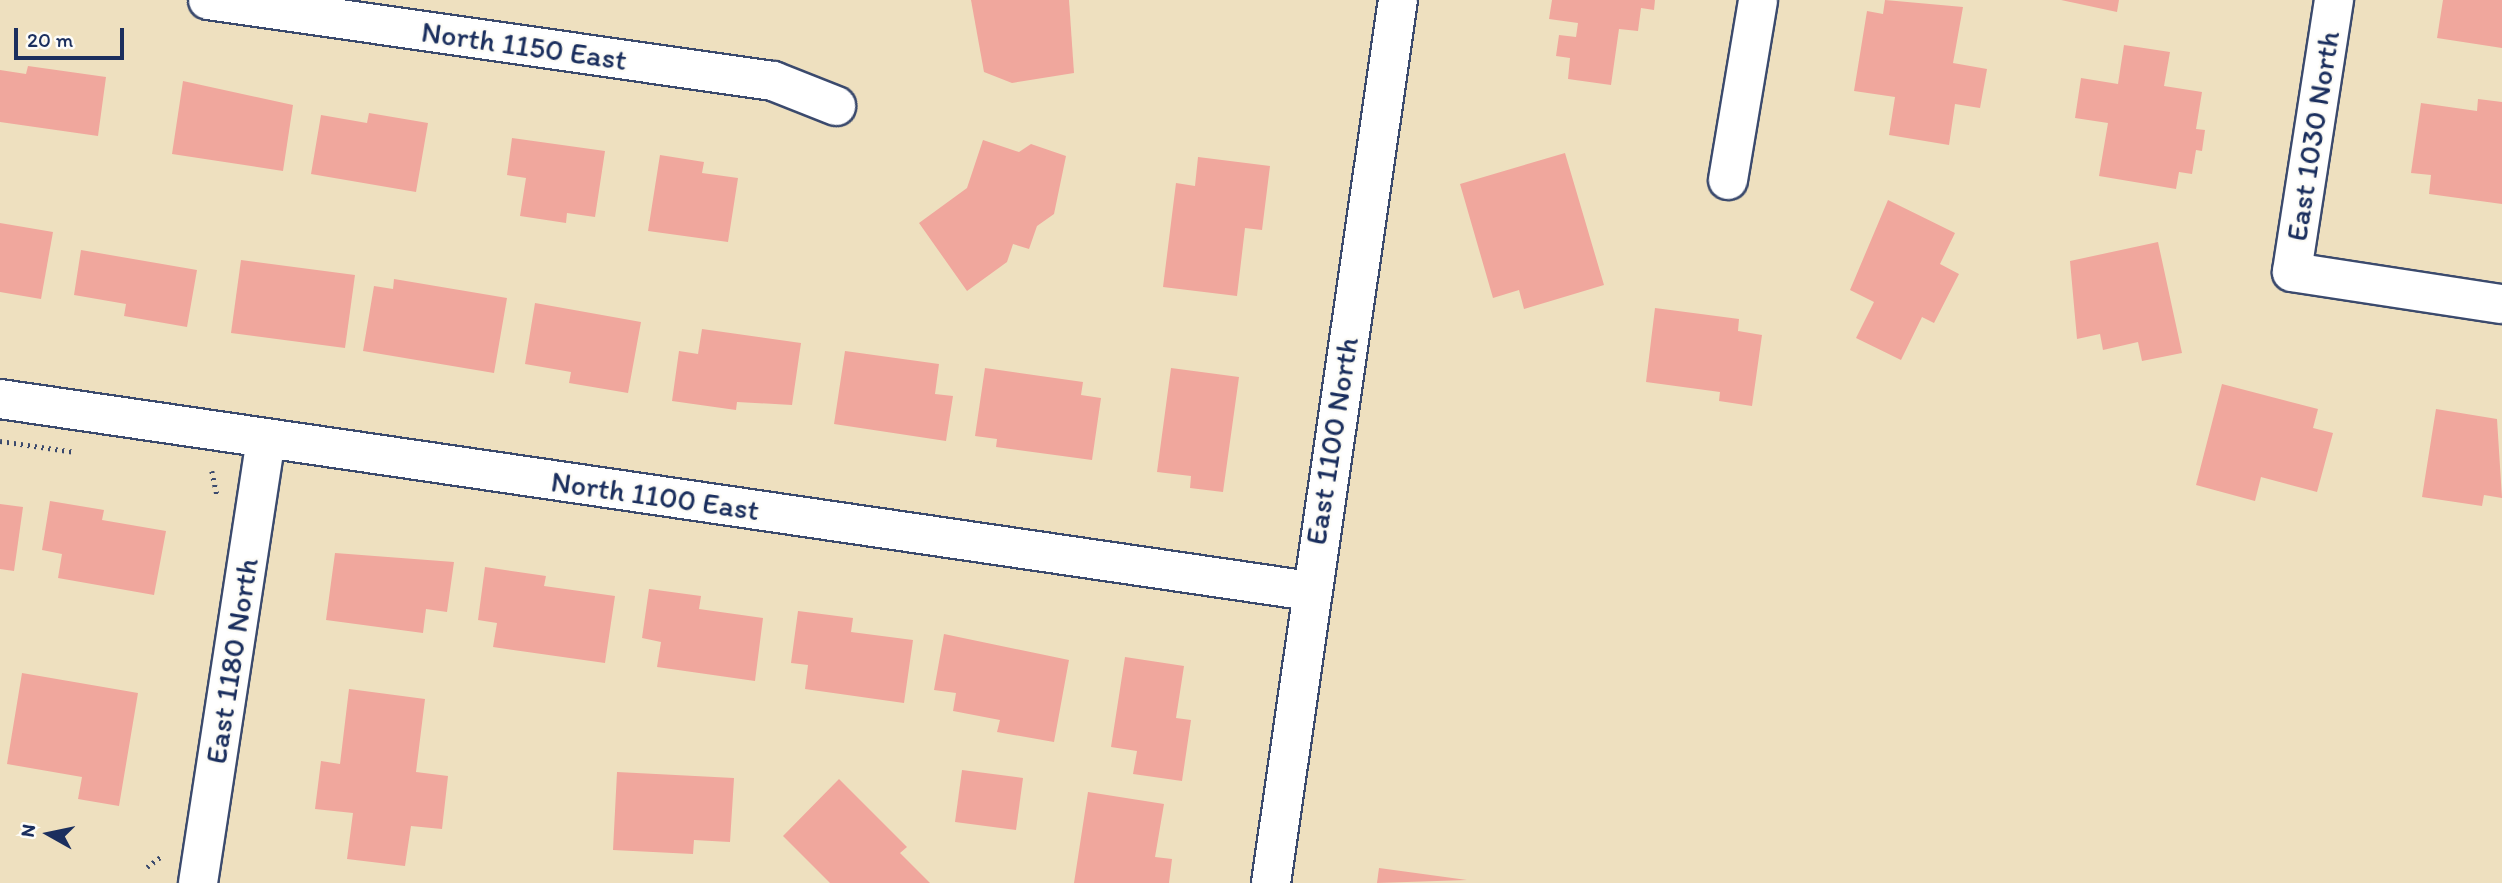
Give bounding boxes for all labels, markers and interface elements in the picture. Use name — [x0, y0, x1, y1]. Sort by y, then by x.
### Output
scale bar — [18, 14, 128, 58]
street label: North 1150 East — [419, 14, 629, 78]
text: 20 m — [27, 27, 73, 52]
street label: East 1030 North — [2279, 28, 2347, 244]
street label: East 1100 North — [1298, 335, 1366, 547]
street label: North 1100 East — [549, 464, 761, 528]
street label: East 1180 North — [198, 556, 266, 766]
north arrow — [14, 799, 84, 869]
text: N — [15, 823, 40, 839]

